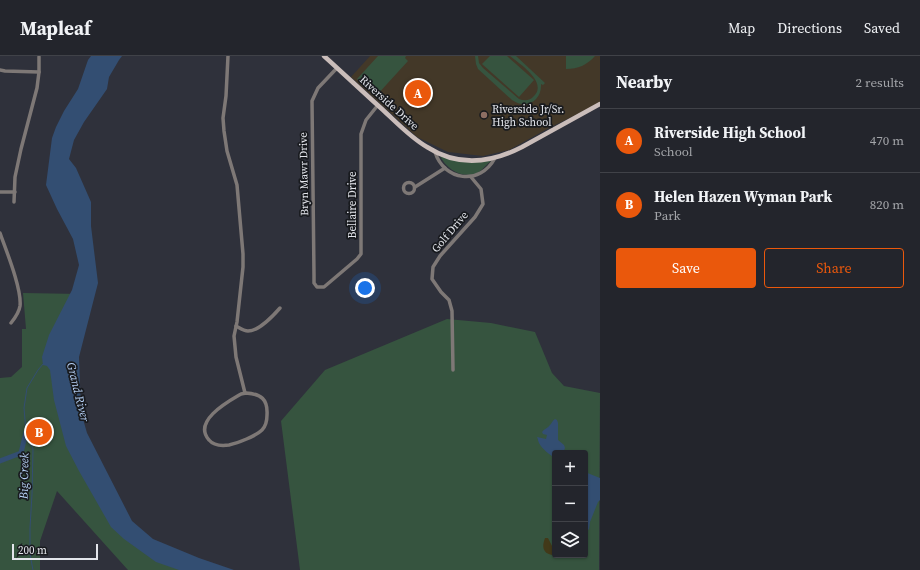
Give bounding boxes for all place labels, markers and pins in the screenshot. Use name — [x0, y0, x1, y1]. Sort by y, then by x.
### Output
pin: A — [405, 78, 431, 108]
place label: Riverside Jr/Sr. High School — [492, 102, 564, 130]
marker: Riverside Jr/Sr. High School — [479, 110, 489, 120]
pin: B — [26, 417, 52, 447]

